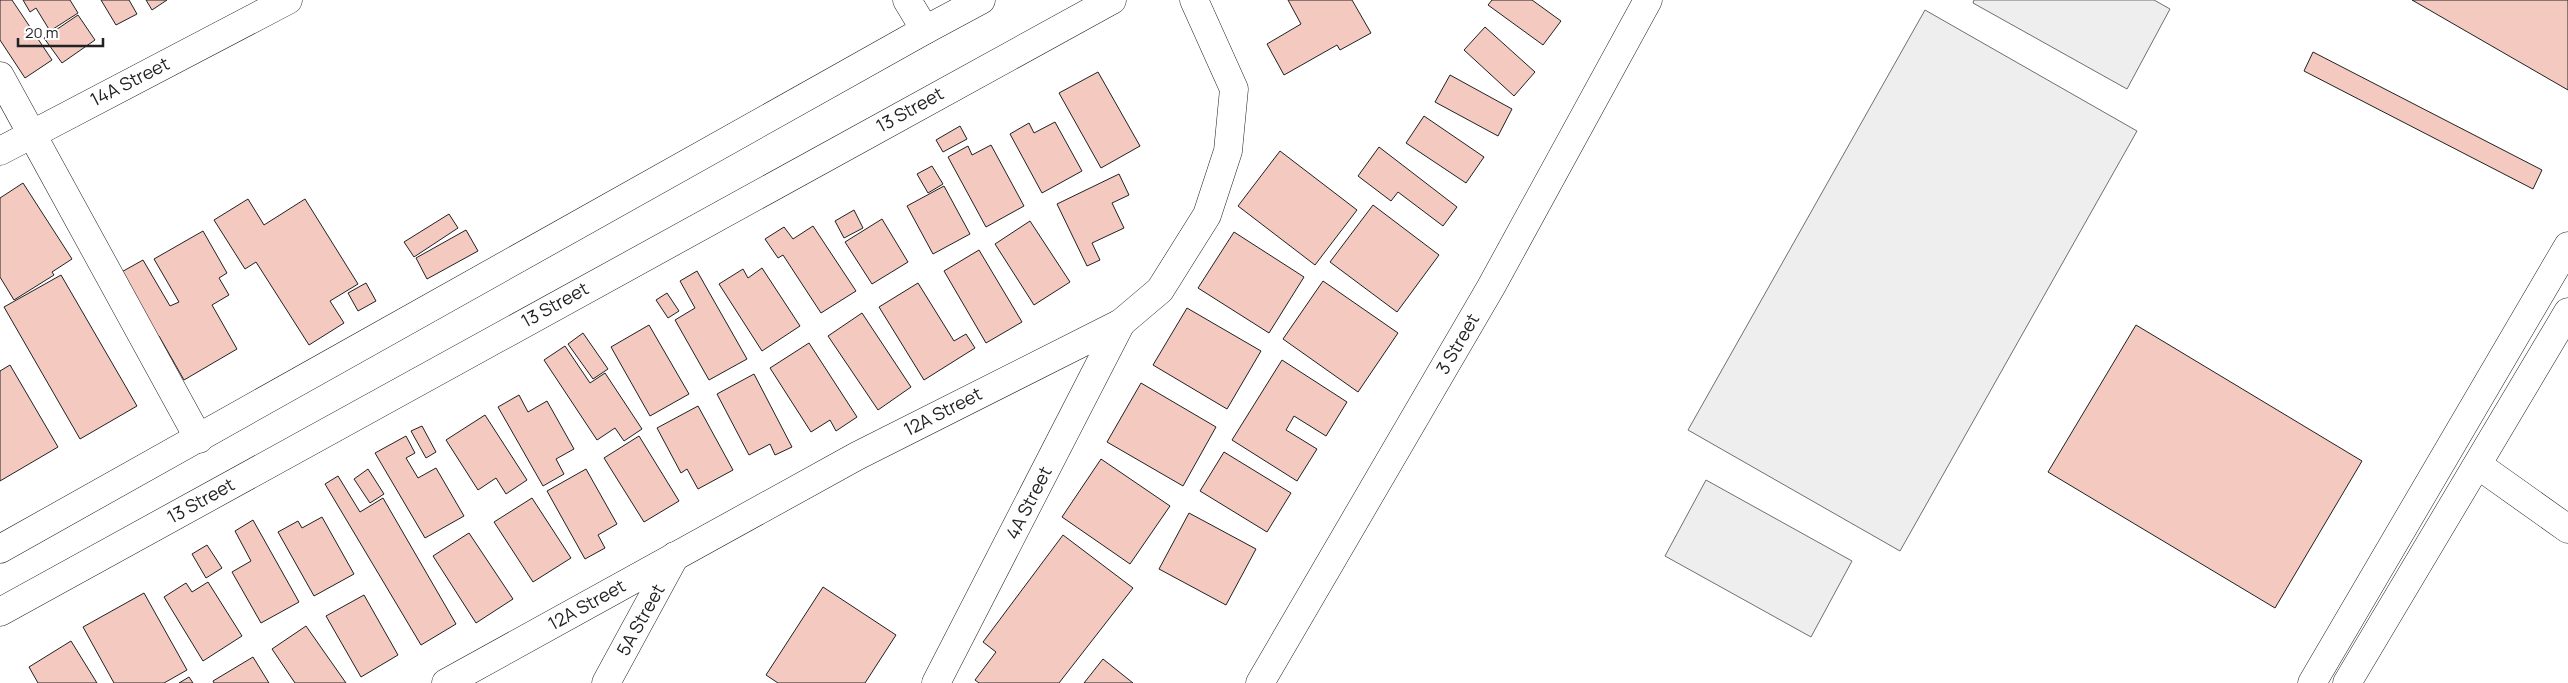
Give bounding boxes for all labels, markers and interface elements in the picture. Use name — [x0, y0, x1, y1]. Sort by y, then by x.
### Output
scale bar — [18, 15, 102, 47]
text: 20 m — [25, 22, 58, 43]
street label: 14A Street — [86, 51, 173, 111]
street label: 13 Street — [872, 81, 947, 137]
street label: 13 Street — [517, 276, 592, 332]
street label: 3 Street — [1430, 309, 1484, 378]
street label: 12A Street — [899, 381, 986, 441]
street label: 4A Street — [1000, 462, 1057, 543]
street label: 13 Street — [163, 472, 238, 528]
street label: 12A Street — [544, 573, 629, 635]
street label: 5A Street — [611, 579, 670, 660]

